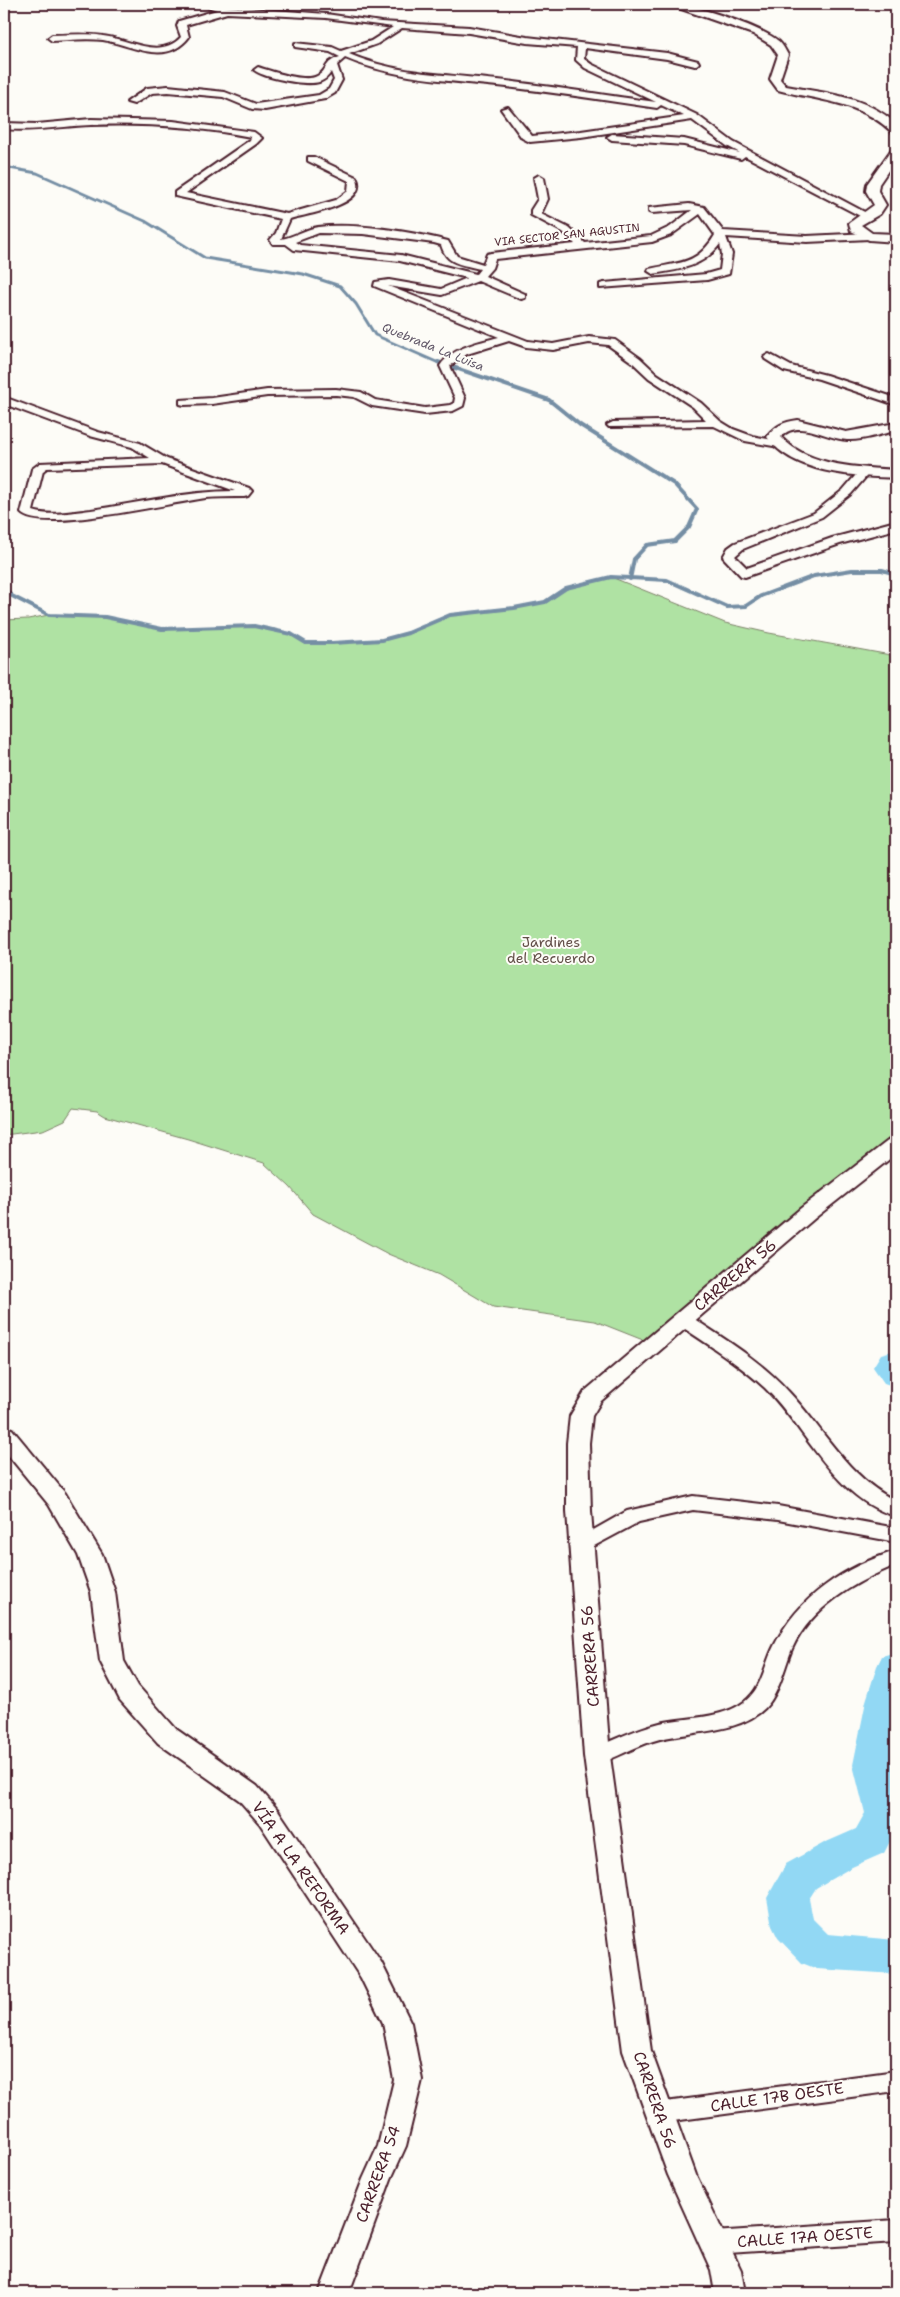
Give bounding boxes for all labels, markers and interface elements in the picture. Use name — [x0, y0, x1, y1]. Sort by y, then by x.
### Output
street label: VIA SECTOR SAN AGUSTIN — [494, 220, 640, 250]
water label: Quebrada La Luisa — [380, 319, 486, 375]
park label: Jardines del Recuerdo — [507, 933, 595, 967]
street label: CARRERA 56 — [689, 1234, 781, 1316]
street label: CARRERA 56 — [576, 1604, 604, 1708]
street label: VÍA A LA REFORMA — [247, 1797, 355, 1939]
street label: CARRERA 56 — [628, 2048, 682, 2152]
street label: CALLE 17B OESTE — [709, 2077, 845, 2117]
street label: CARRERA 54 — [351, 2123, 405, 2225]
street label: CALLE 17A OESTE — [736, 2222, 874, 2252]

